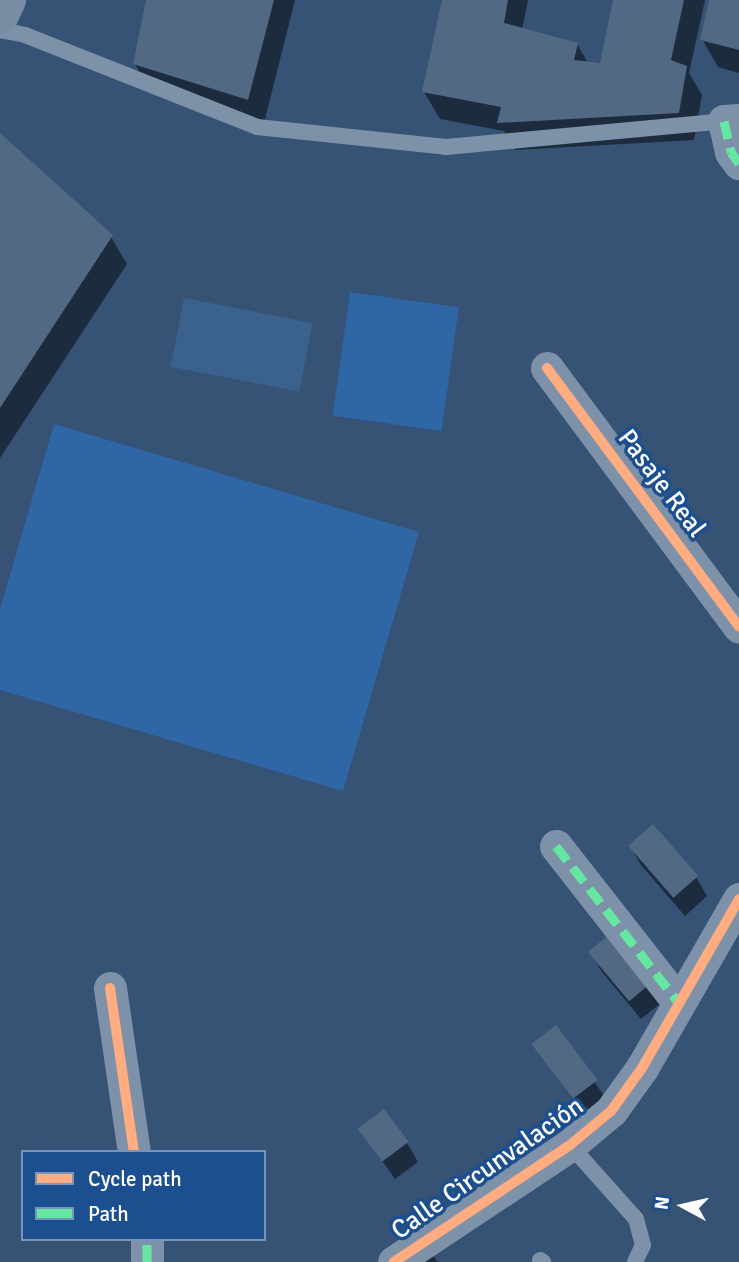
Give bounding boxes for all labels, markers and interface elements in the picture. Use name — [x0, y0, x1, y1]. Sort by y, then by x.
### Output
street label: Pasaje Real — [610, 424, 712, 544]
street label: Calle Circunvalación — [386, 1091, 590, 1247]
legend — [21, 1150, 266, 1241]
text: Cycle path — [88, 1166, 182, 1192]
north arrow — [648, 1171, 718, 1241]
text: N — [649, 1195, 675, 1211]
text: Path — [88, 1201, 129, 1227]

